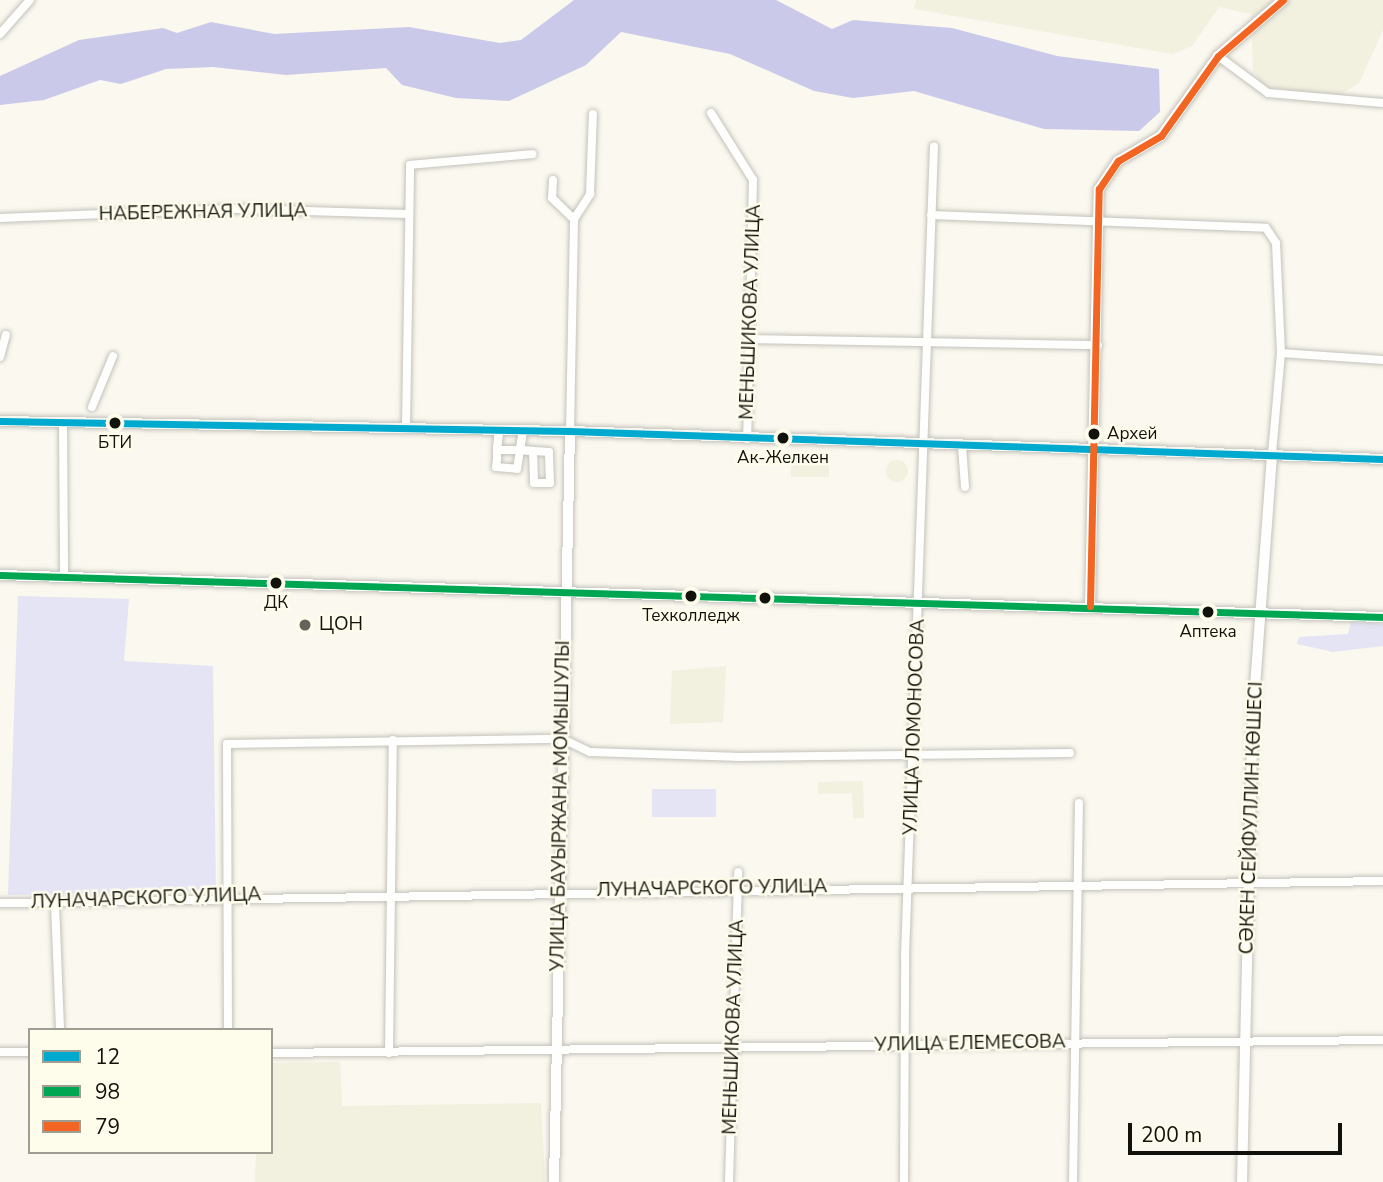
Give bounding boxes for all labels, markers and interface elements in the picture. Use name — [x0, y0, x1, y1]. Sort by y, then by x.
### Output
street label: НАБЕРЕЖНАЯ УЛИЦА — [99, 200, 307, 226]
street label: МЕНЬШИКОВА УЛИЦА — [736, 204, 766, 420]
marker: БТИ — [108, 416, 122, 430]
place label: Архей — [1107, 424, 1157, 444]
marker: Архей — [1087, 427, 1101, 441]
marker: Ак-Желкен — [776, 431, 790, 445]
place label: БТИ — [98, 433, 132, 453]
place label: Ак-Желкен — [737, 448, 829, 468]
marker: ДК — [269, 576, 283, 590]
marker: Техколледж — [684, 589, 698, 603]
unlabelled marker — [758, 591, 772, 605]
place label: ДК — [264, 593, 288, 613]
marker: Аптека — [1201, 605, 1215, 619]
place label: Техколледж — [642, 606, 740, 626]
place label: ЦОН — [319, 614, 363, 636]
marker: ЦОН — [297, 617, 313, 633]
street label: УЛИЦА ЛОМОНОСОВА — [900, 619, 930, 835]
place label: Аптека — [1179, 622, 1237, 642]
street label: УЛИЦА БАУЫРЖАНА МОМЫШУЛЫ — [547, 640, 575, 972]
street label: СӘКЕН СЕЙФУЛЛИН КӨШЕСІ — [1236, 681, 1268, 955]
street label: ЛУНАЧАРСКОГО УЛИЦА — [596, 876, 828, 902]
street label: ЛУНАЧАРСКОГО УЛИЦА — [30, 884, 262, 914]
street label: МЕНЬШИКОВА УЛИЦА — [719, 919, 749, 1135]
legend — [28, 1028, 273, 1154]
street label: УЛИЦА ЕЛЕМЕСОВА — [874, 1031, 1066, 1057]
text: 12 — [95, 1043, 120, 1071]
text: 98 — [95, 1078, 120, 1106]
scale bar — [1131, 1108, 1344, 1152]
text: 79 — [95, 1113, 120, 1141]
text: 200 m — [1141, 1121, 1202, 1149]

